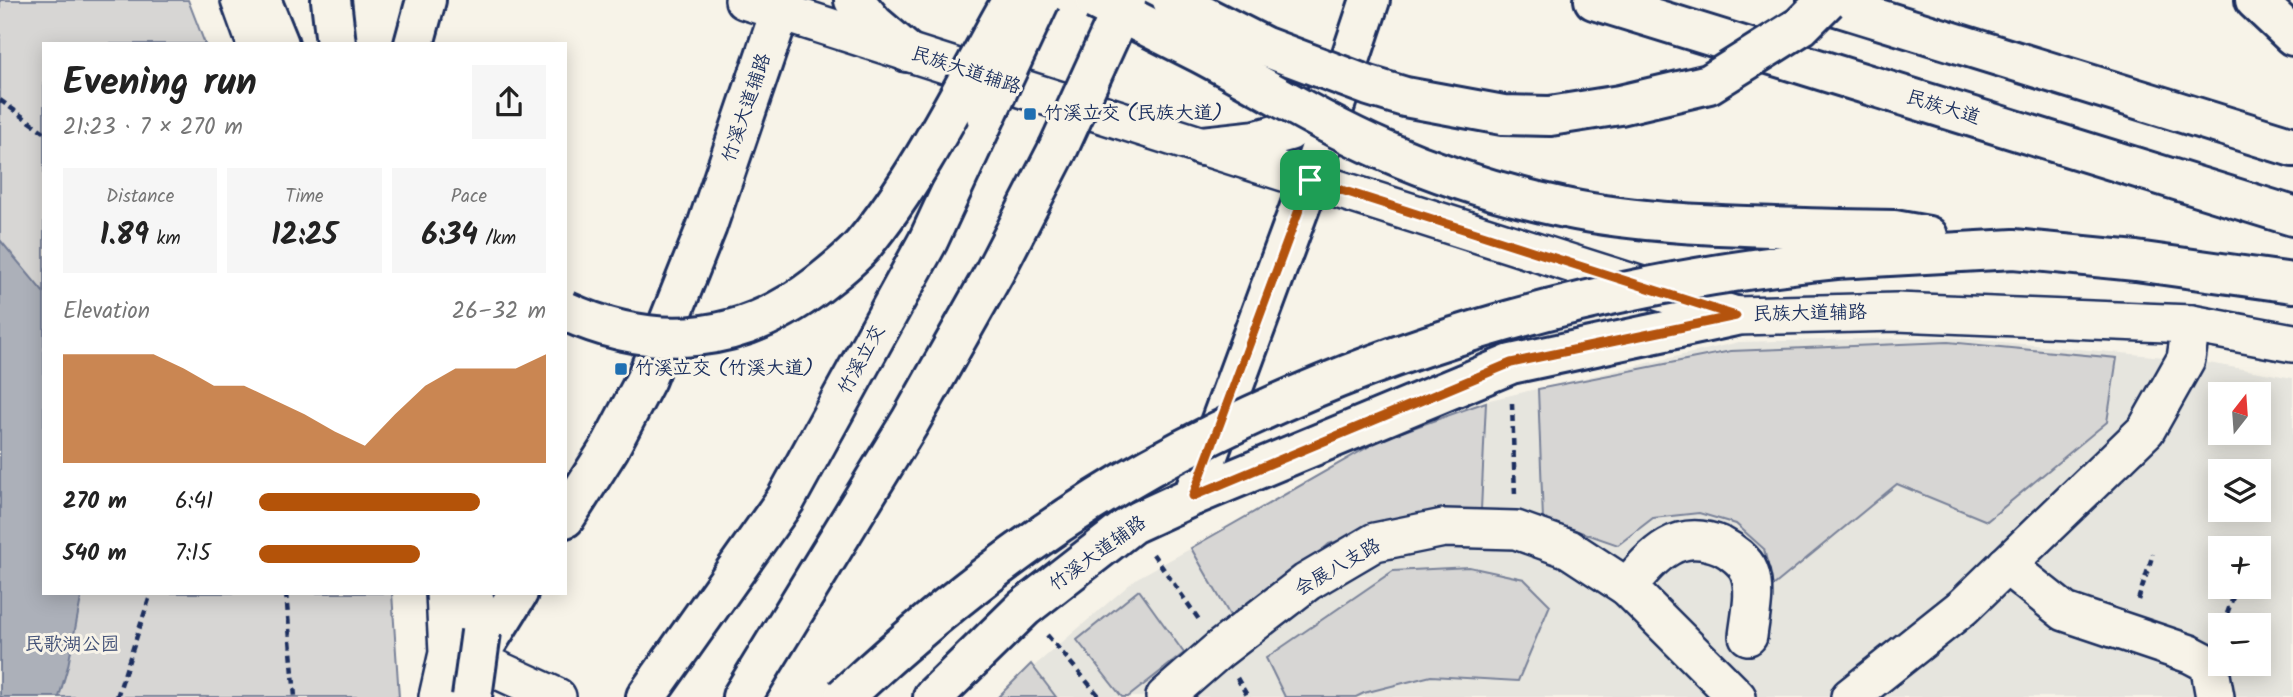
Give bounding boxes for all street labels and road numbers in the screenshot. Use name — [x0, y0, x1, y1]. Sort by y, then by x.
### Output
street label: 民族大道辅路 — [907, 39, 1025, 103]
street label: 竹溪大道辅路 — [714, 49, 780, 167]
street label: 民族大道 — [1902, 83, 1984, 133]
street label: 民族大道辅路 — [1753, 298, 1867, 330]
street label: 竹溪立交 — [830, 319, 894, 401]
street label: 竹溪大道辅路 — [1043, 508, 1153, 600]
street label: 会展八支路 — [1289, 531, 1387, 605]

